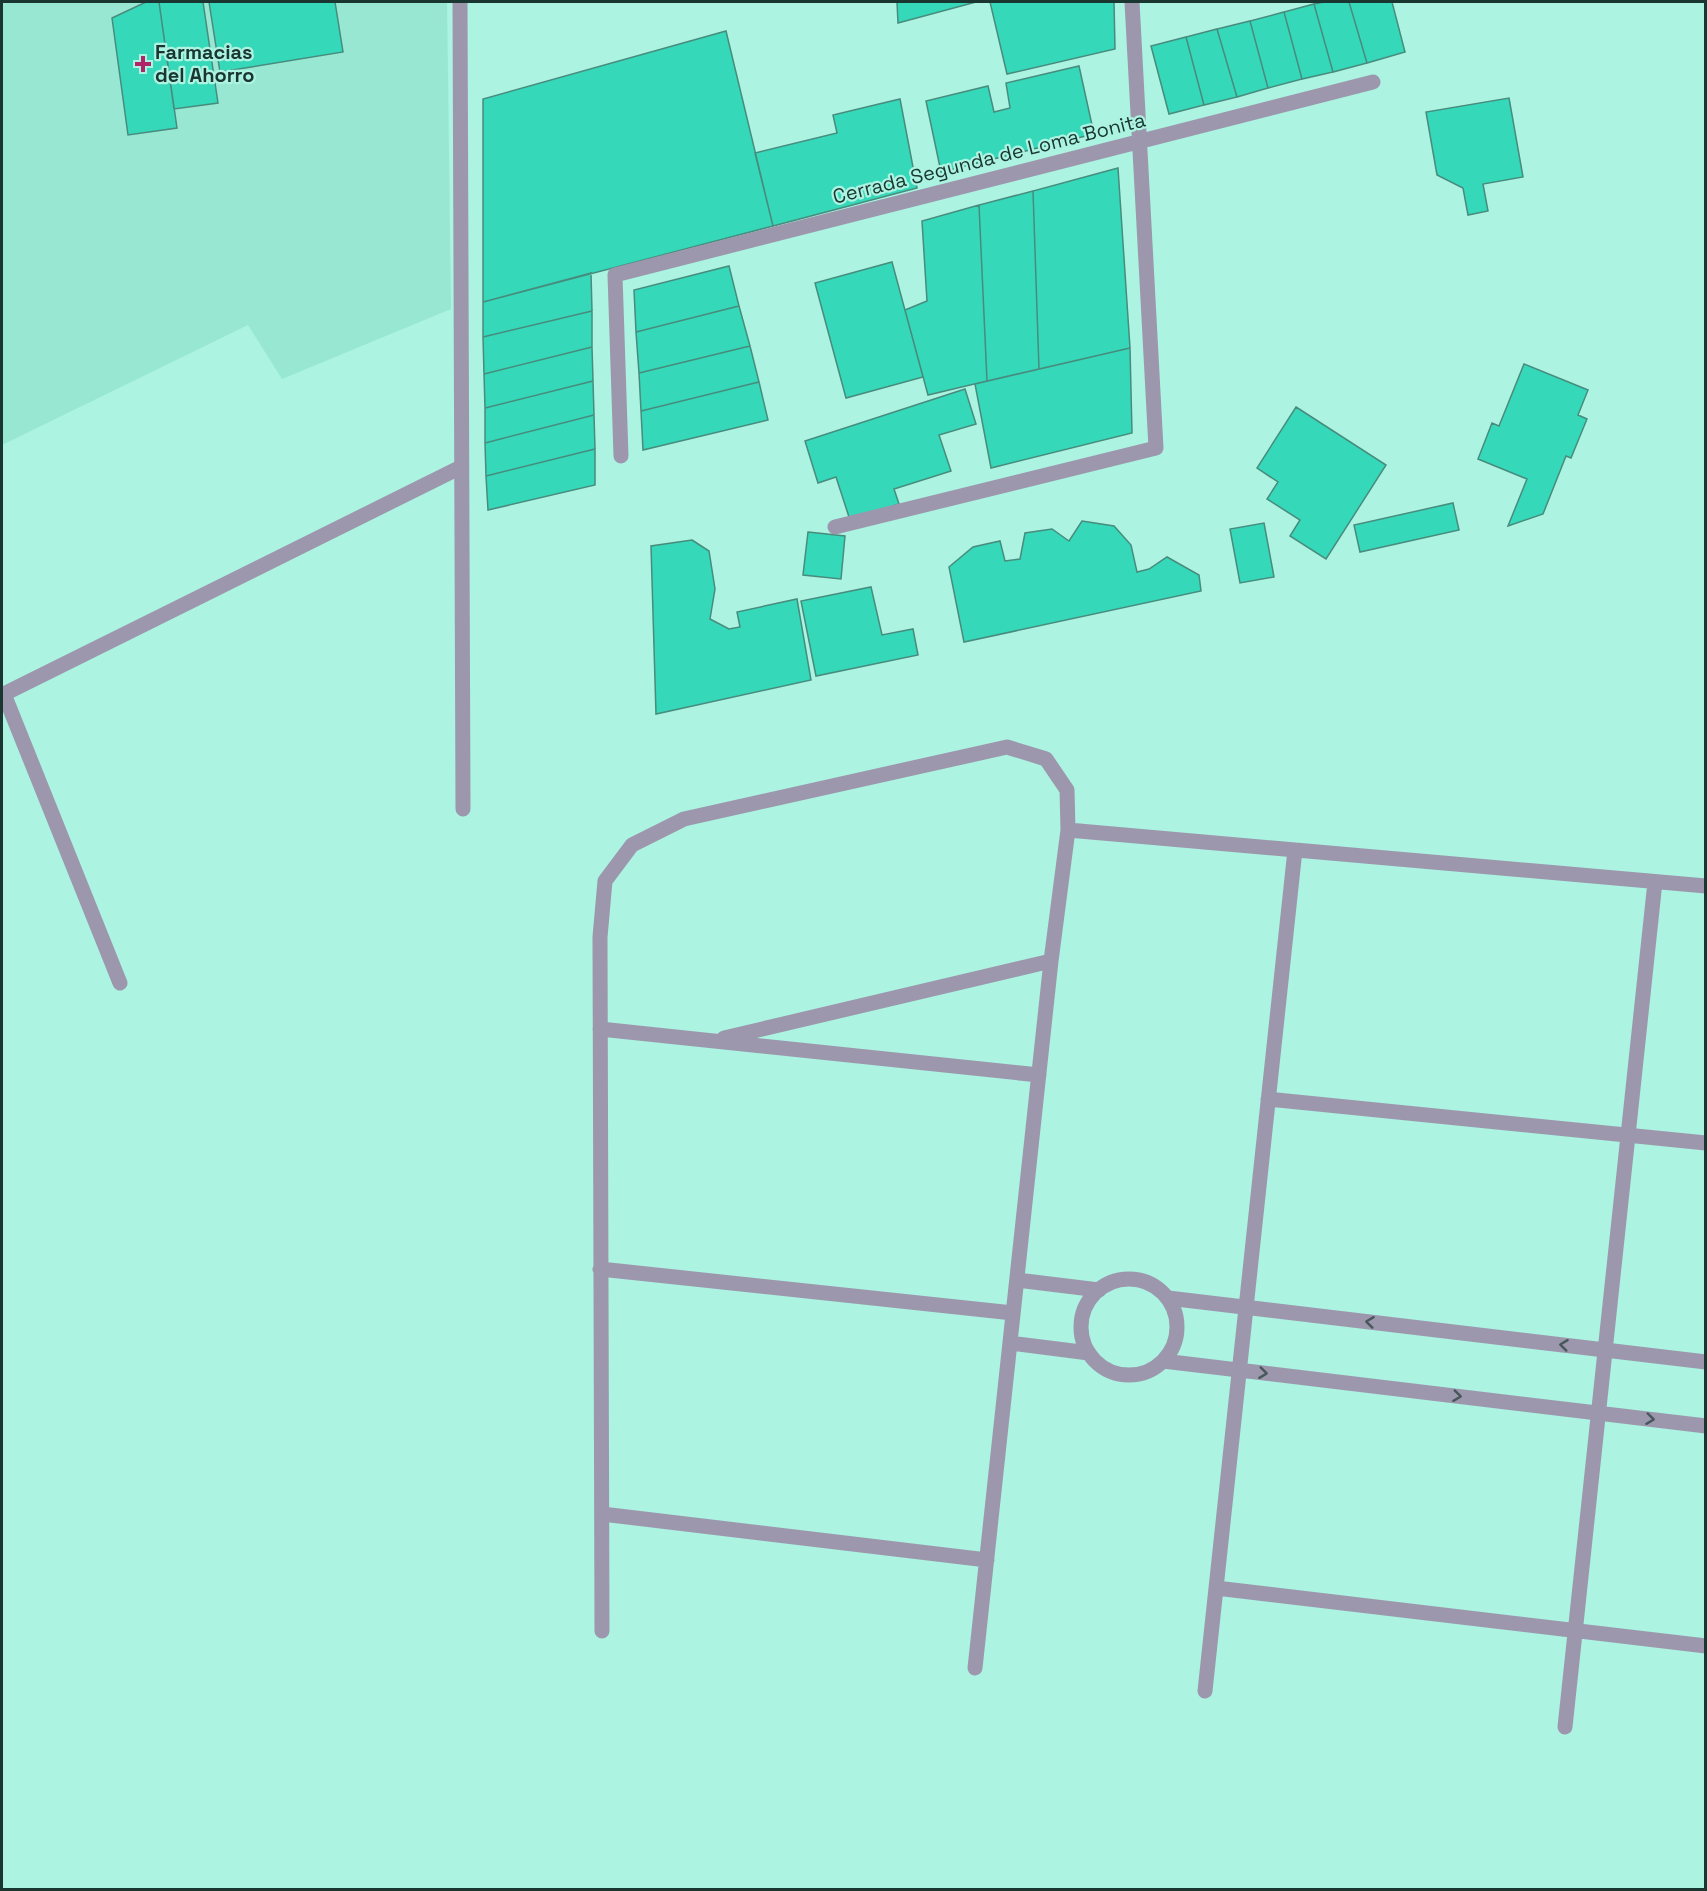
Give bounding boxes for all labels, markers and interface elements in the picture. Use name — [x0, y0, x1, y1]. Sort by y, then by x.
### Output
place label: Farmacias del Ahorro — [155, 39, 254, 88]
marker: Farmacias del Ahorro — [136, 57, 150, 71]
street label: Cerrada Segunda de Loma Bonita — [830, 107, 1148, 209]
one-way arrow — [1366, 1316, 1375, 1329]
one-way arrow — [1559, 1339, 1569, 1352]
one-way arrow — [1259, 1366, 1268, 1379]
one-way arrow — [1452, 1389, 1461, 1402]
one-way arrow — [1646, 1412, 1655, 1425]

